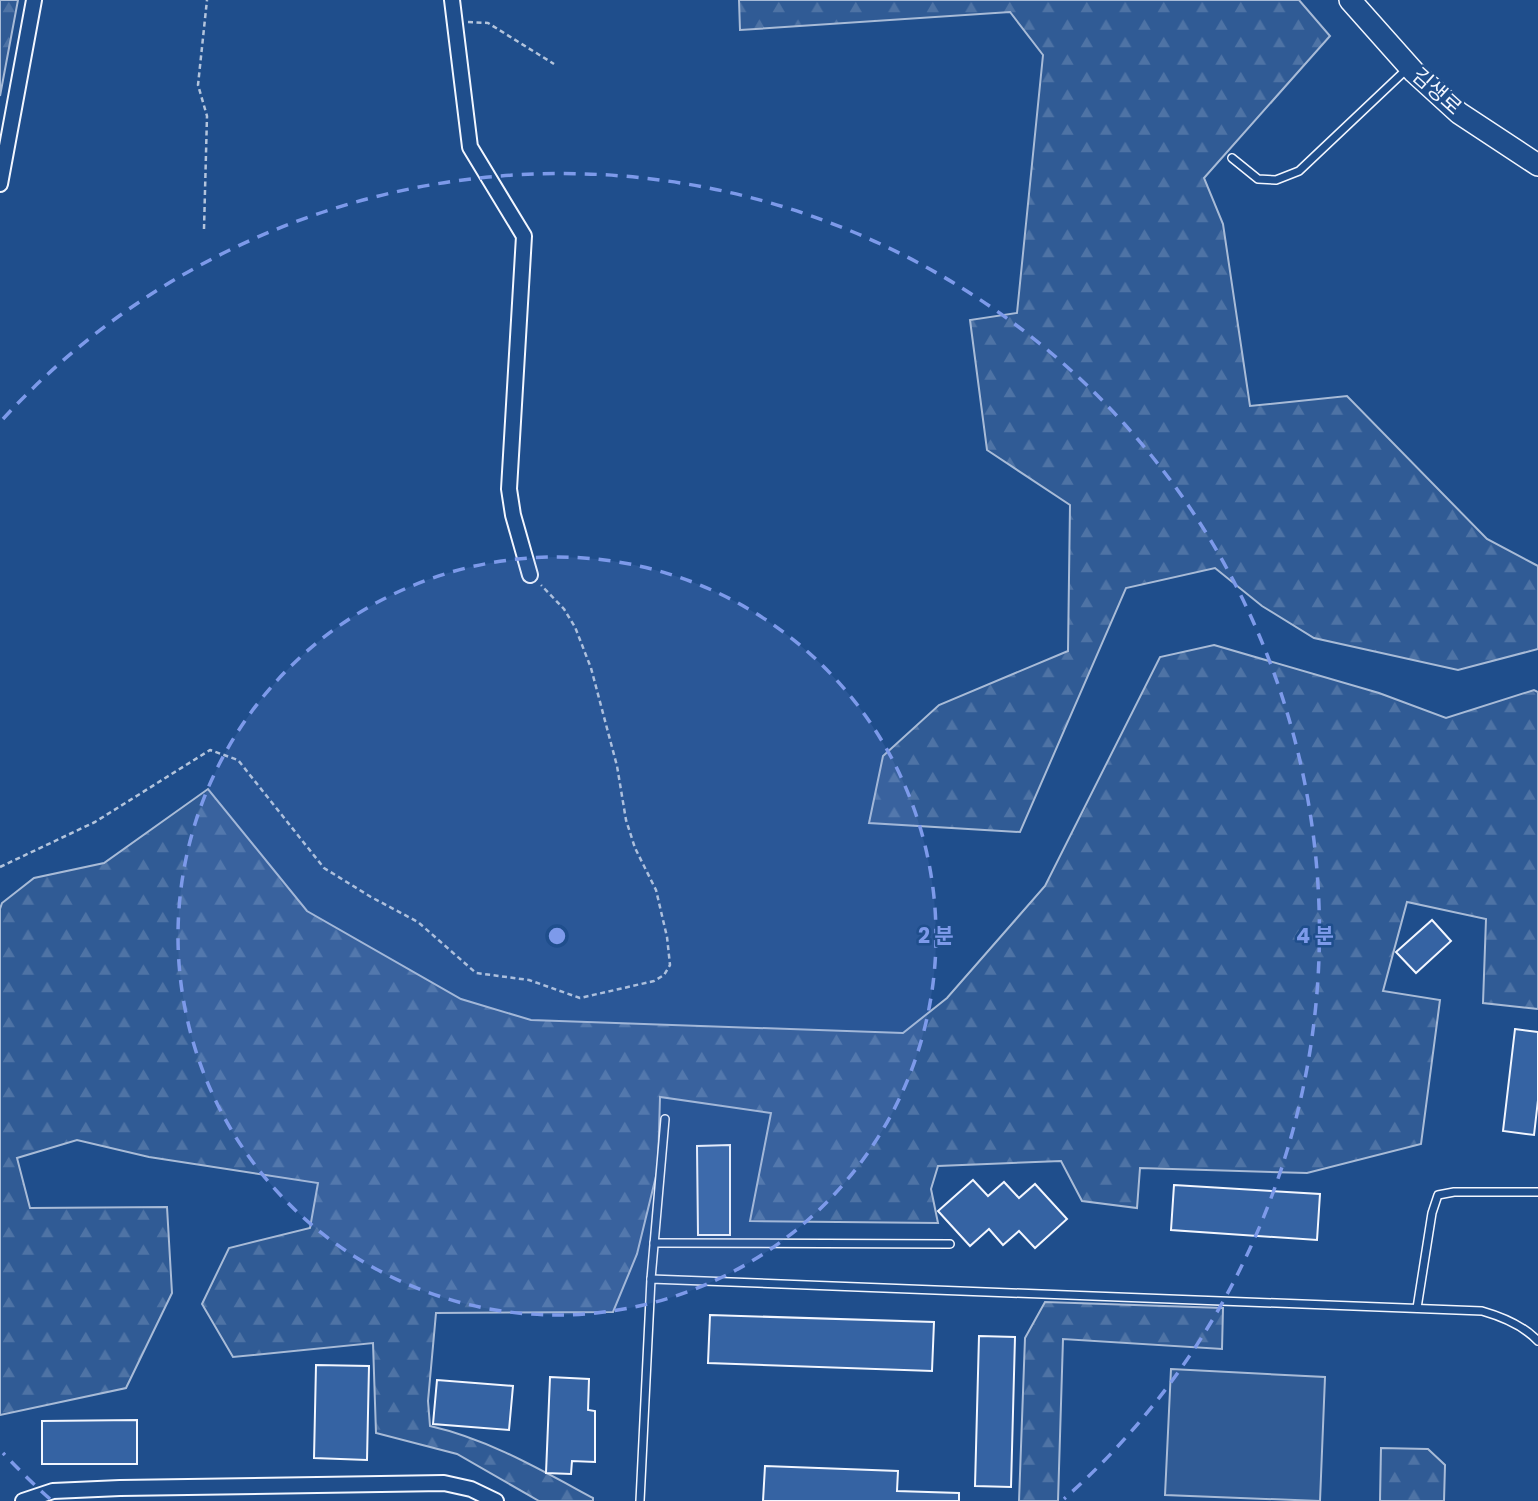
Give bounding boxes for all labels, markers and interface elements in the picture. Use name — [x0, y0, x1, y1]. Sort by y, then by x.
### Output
street label: 김생로 — [1406, 61, 1468, 121]
text: 2 분 — [918, 921, 954, 950]
text: 4 분 — [1296, 921, 1334, 950]
centre of rings — [545, 924, 569, 948]

